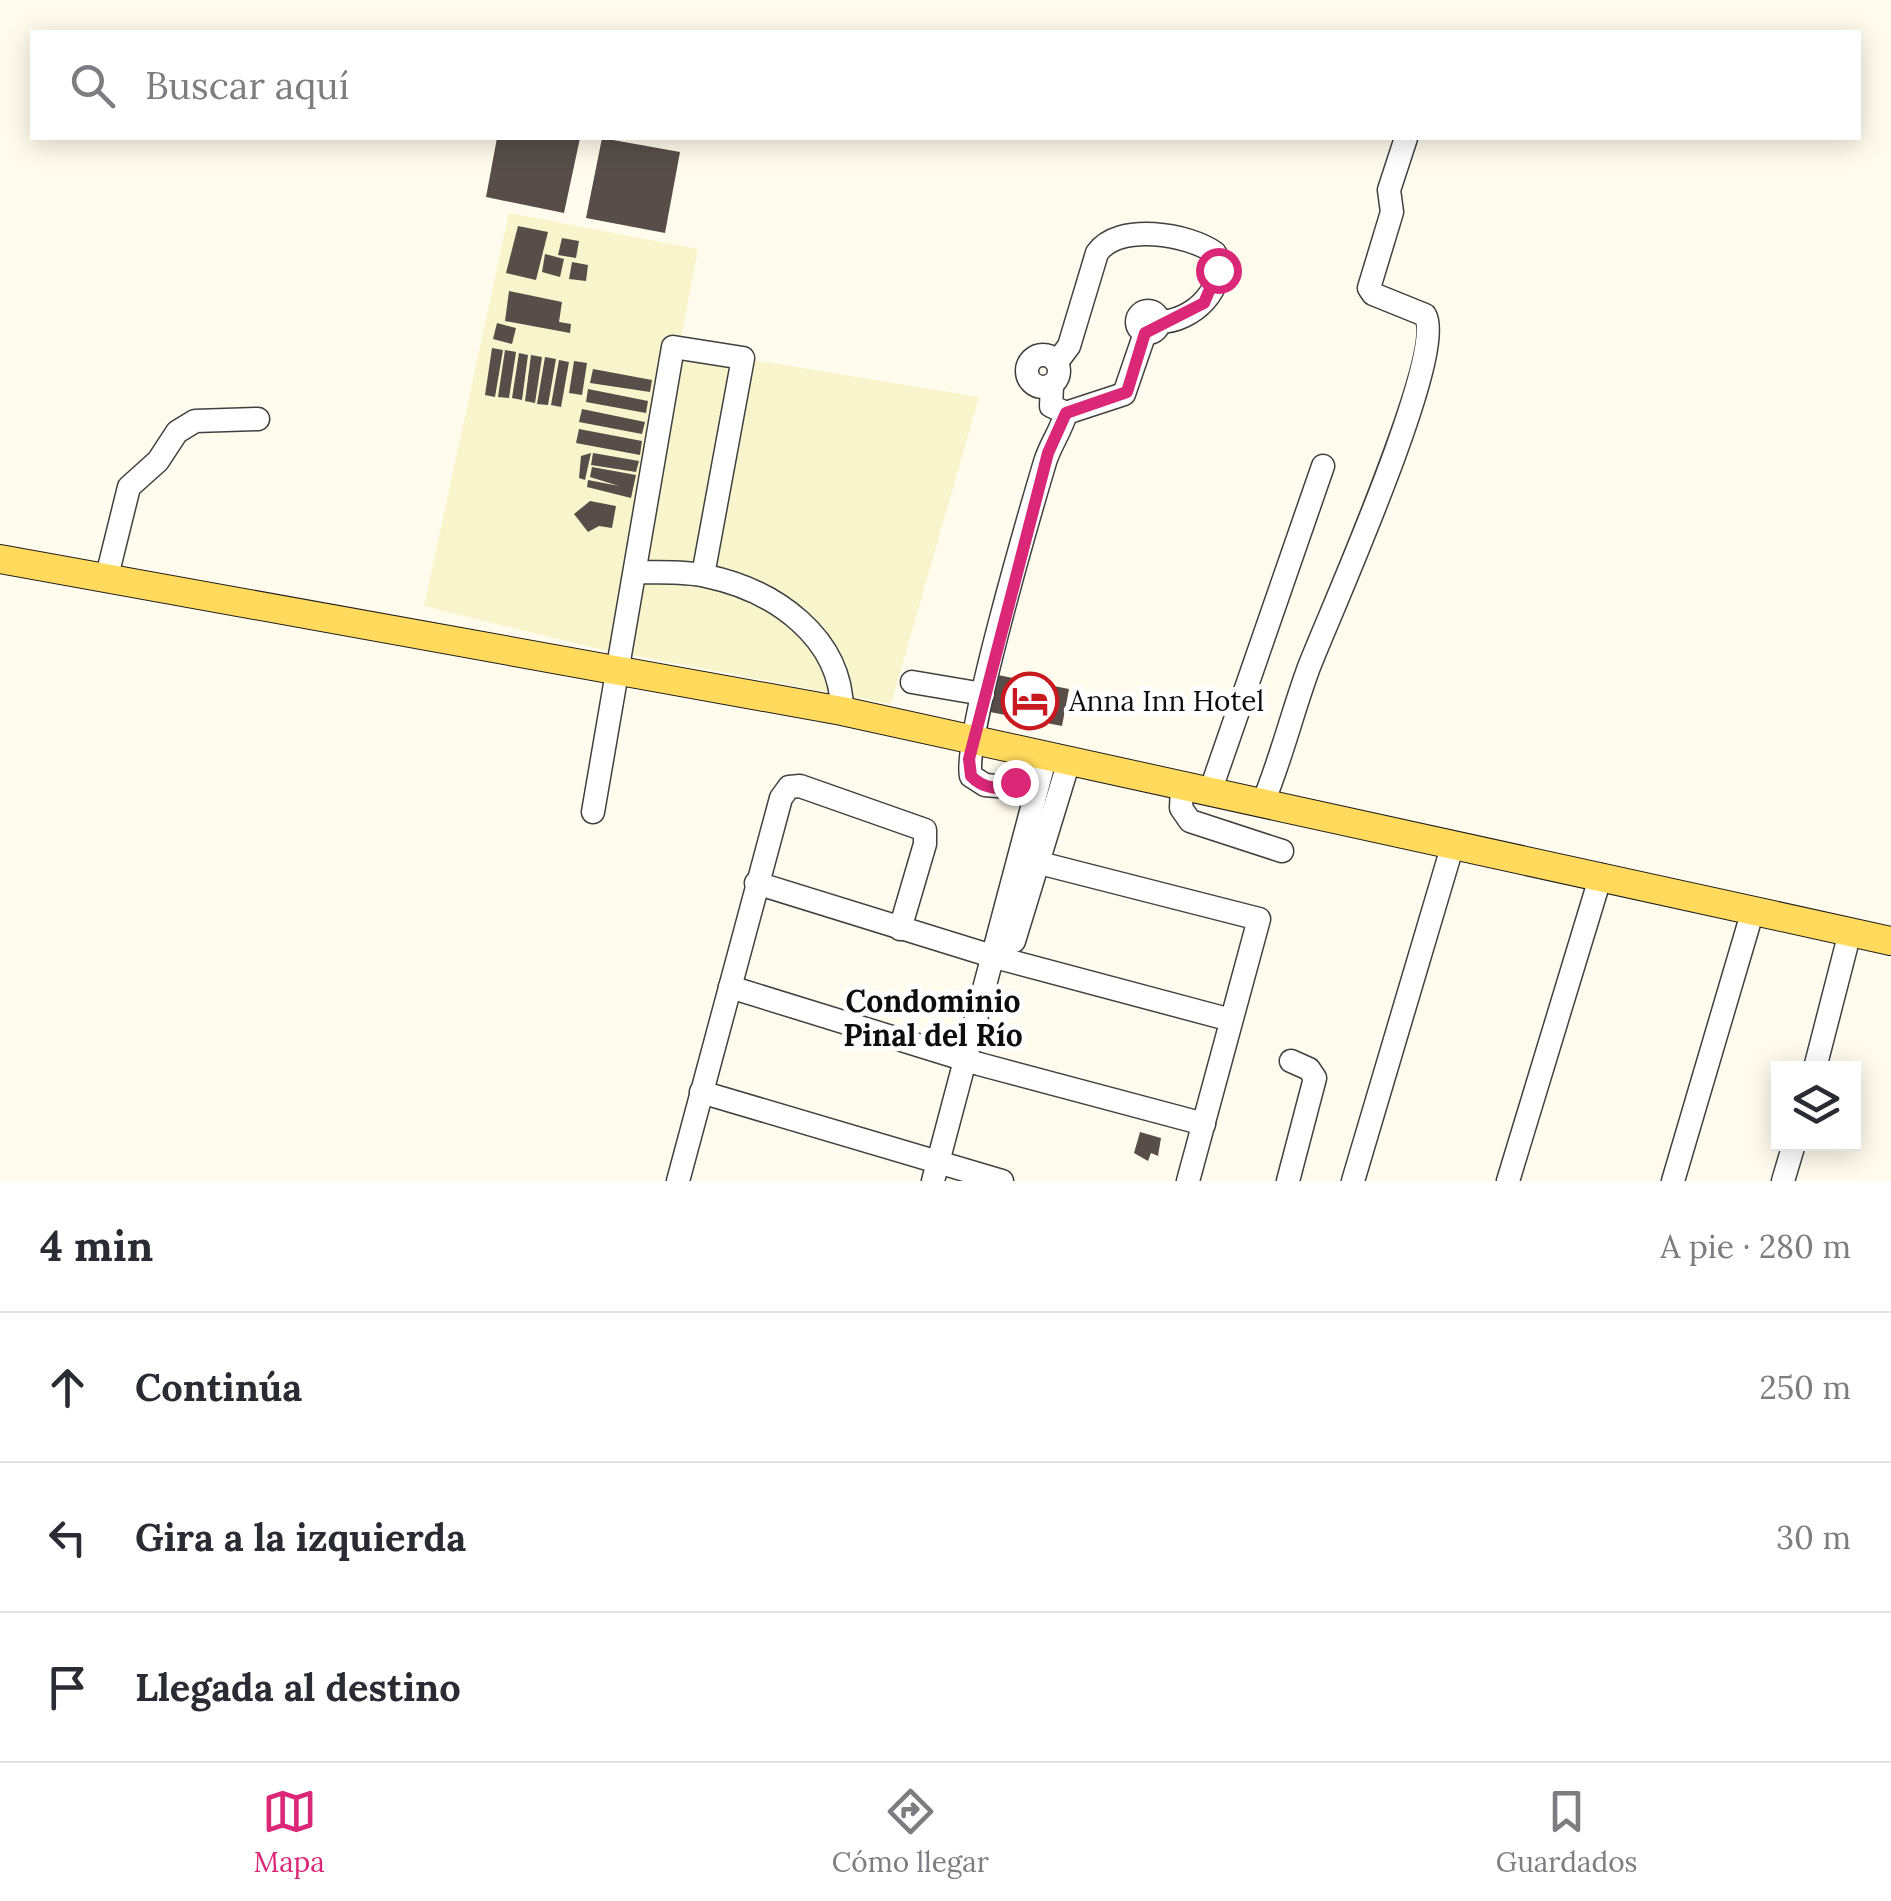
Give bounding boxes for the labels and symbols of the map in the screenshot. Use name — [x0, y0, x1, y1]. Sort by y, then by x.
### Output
route start — [1196, 248, 1242, 294]
hotel icon: Anna Inn Hotel — [1000, 671, 1060, 731]
place label: Anna Inn Hotel — [1068, 683, 1264, 719]
route end — [993, 760, 1039, 806]
district label: Condominio Pinal del Río — [843, 982, 1023, 1054]

